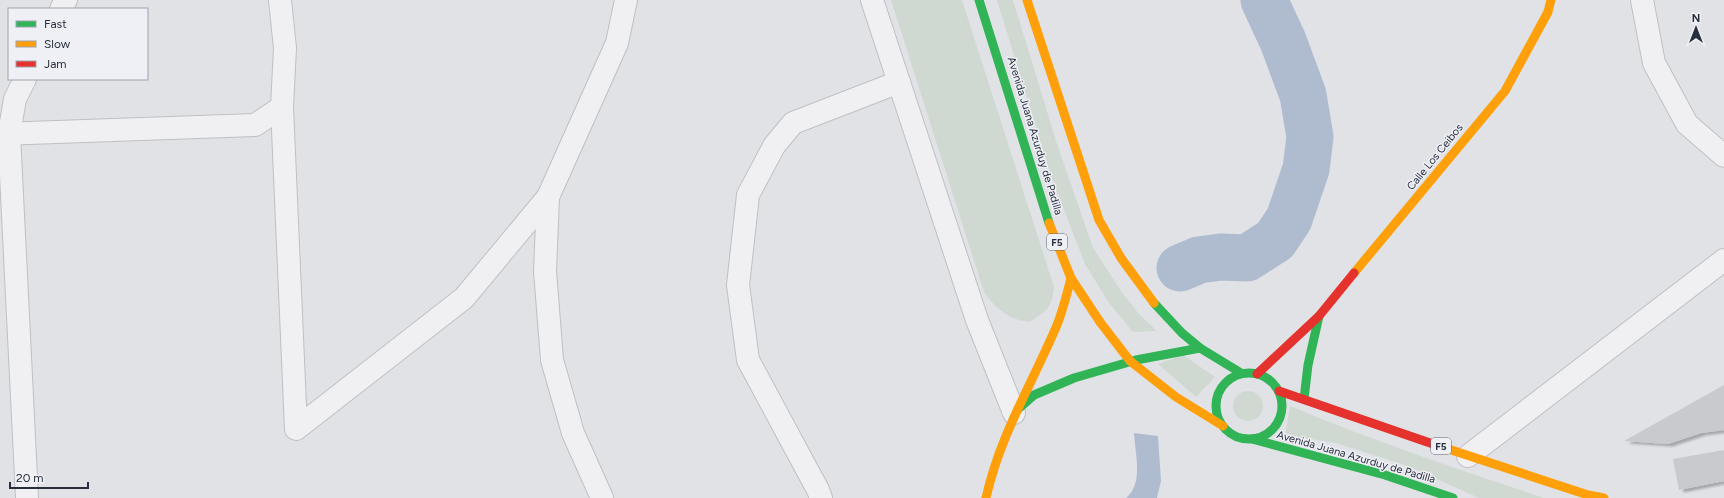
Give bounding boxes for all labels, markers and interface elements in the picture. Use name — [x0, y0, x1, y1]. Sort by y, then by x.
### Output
legend — [8, 8, 148, 80]
north arrow — [1676, 8, 1716, 48]
text: N — [1692, 12, 1700, 25]
text: Fast — [44, 17, 67, 31]
text: Slow — [44, 37, 71, 51]
street label: Avenida Juana Azurduy de Padilla — [1005, 55, 1065, 217]
text: Jam — [44, 57, 67, 71]
street label: Calle Los Ceibos — [1404, 121, 1466, 193]
road number: F5 — [1047, 234, 1067, 250]
street label: Avenida Juana Azurduy de Padilla — [1275, 428, 1437, 486]
road number: F5 — [1431, 438, 1451, 454]
scale bar — [10, 464, 88, 490]
text: 20 m — [16, 471, 44, 485]

